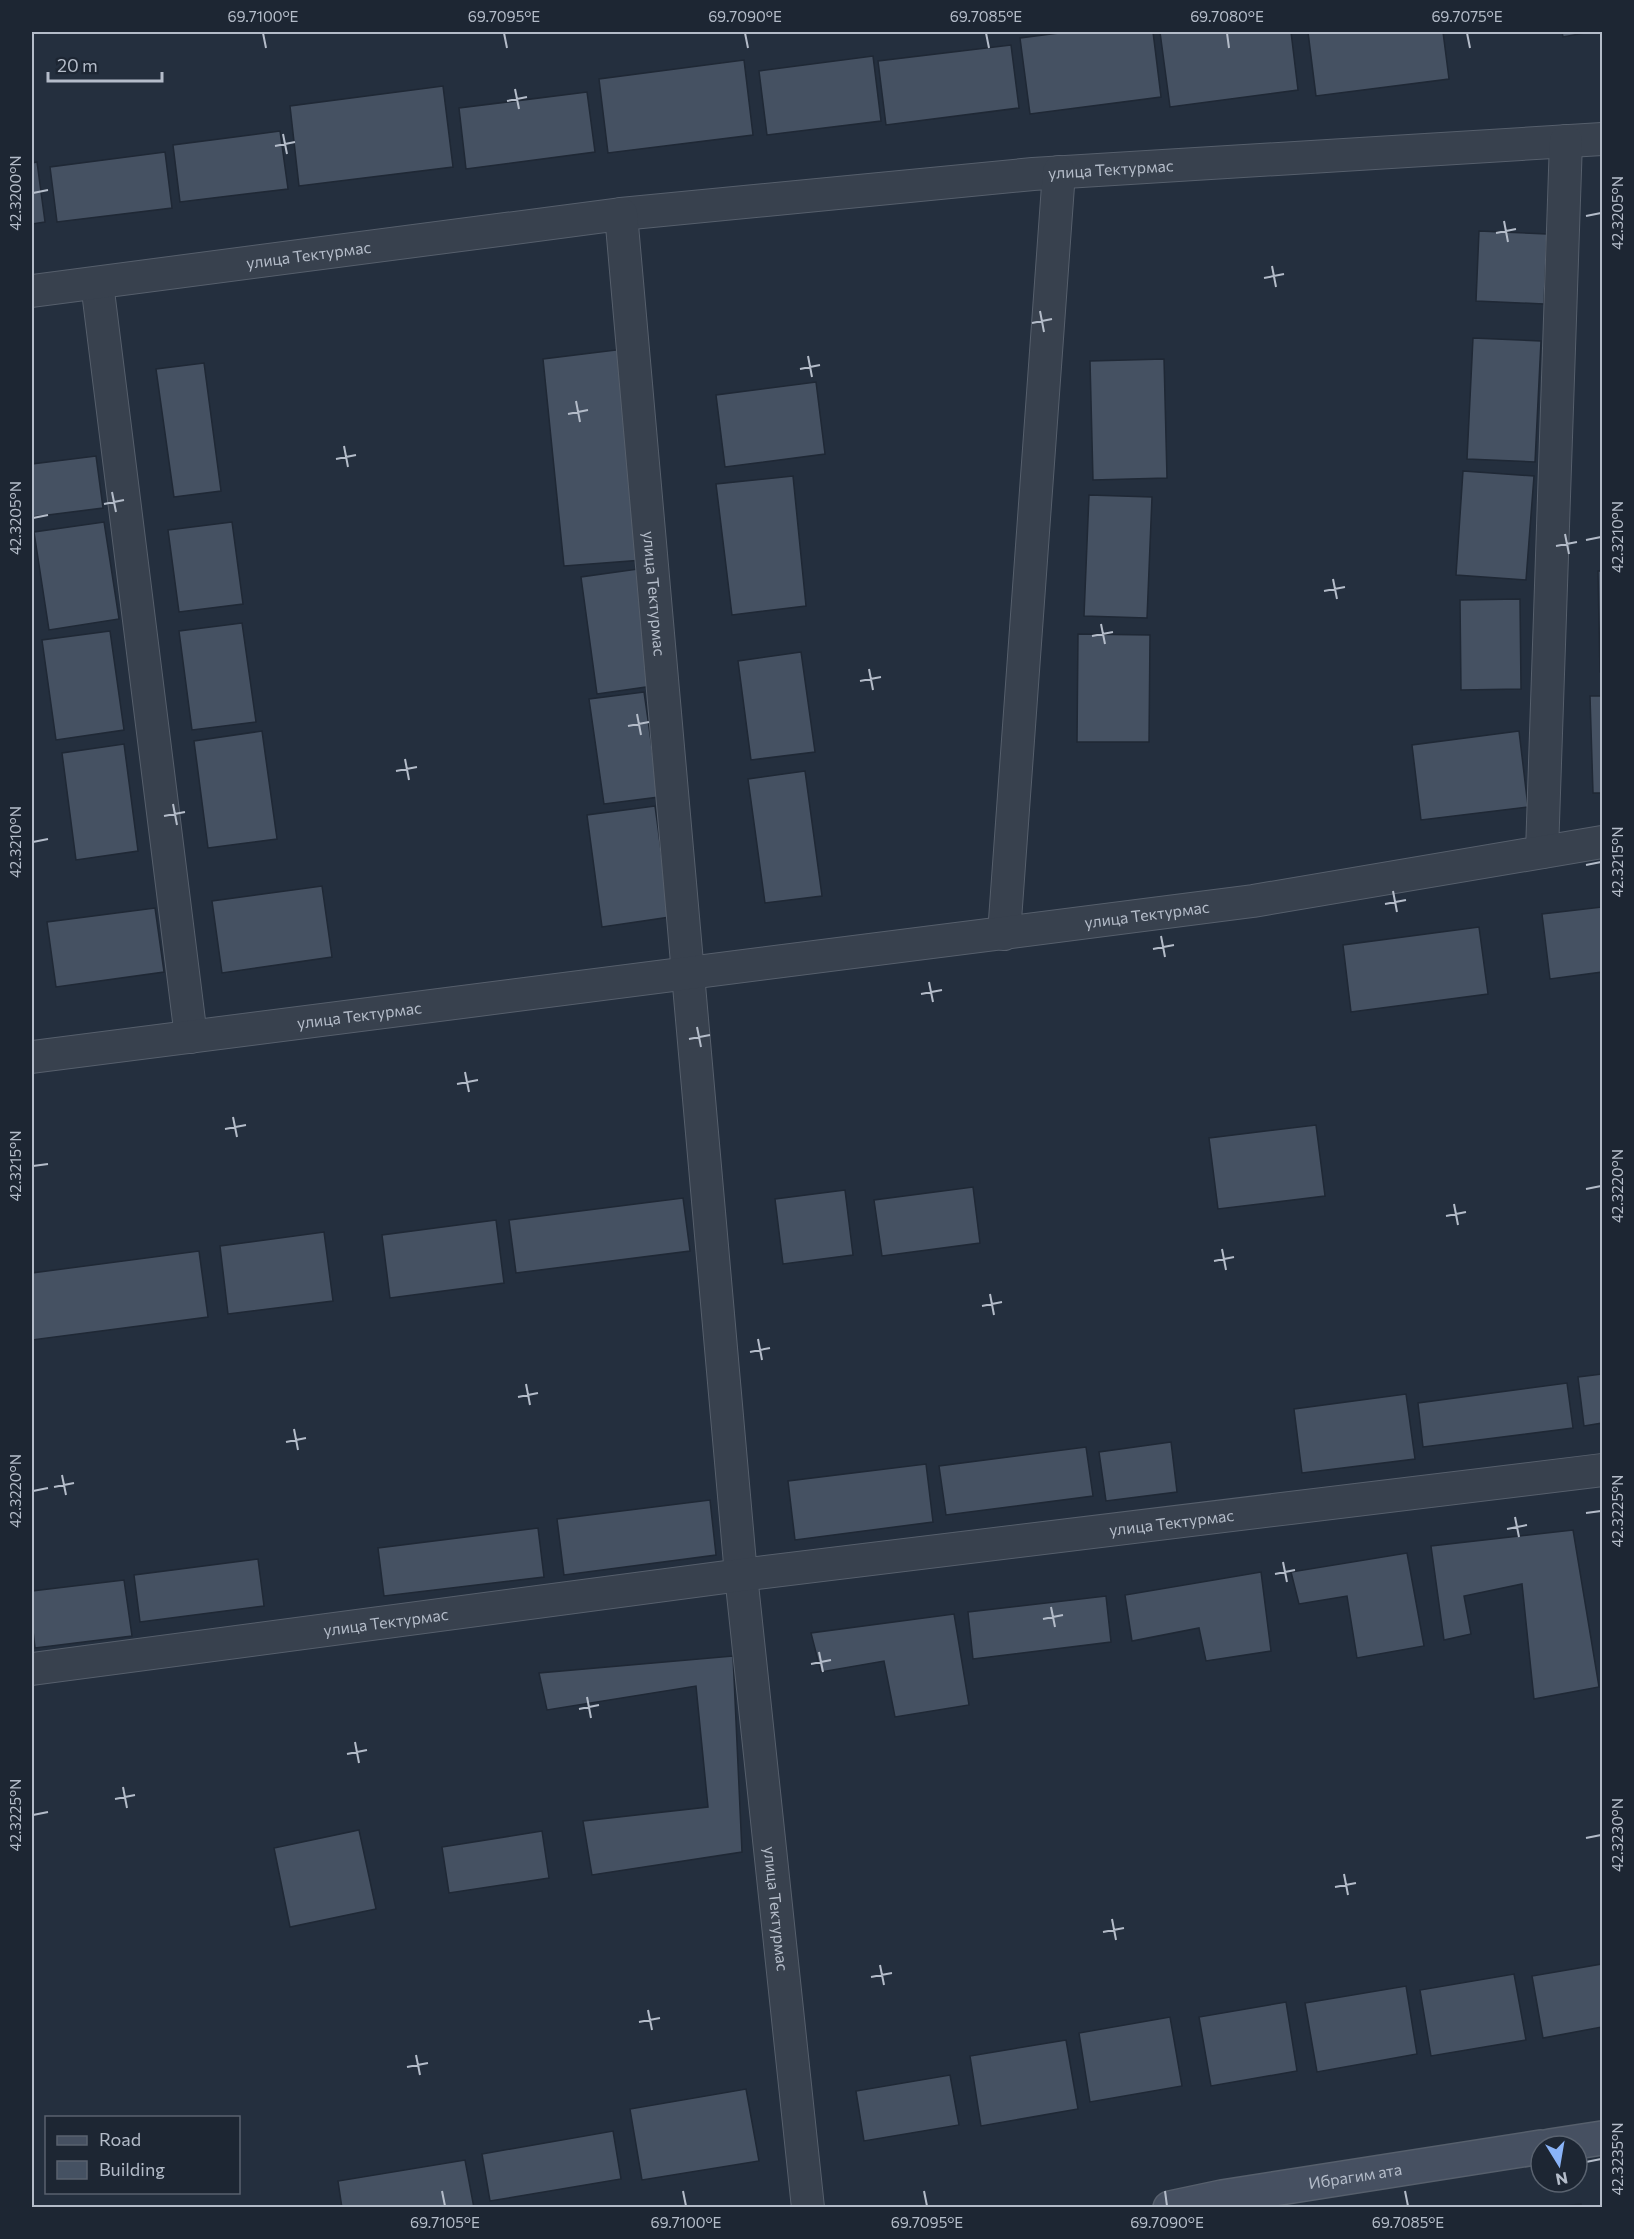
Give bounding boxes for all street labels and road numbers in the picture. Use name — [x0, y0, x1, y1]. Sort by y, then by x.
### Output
street label: улица Тектурмас — [1048, 155, 1174, 182]
street label: улица Тектурмас — [245, 237, 372, 272]
street label: улица Тектурмас — [640, 530, 670, 657]
street label: улица Тектурмас — [1083, 897, 1211, 931]
street label: улица Тектурмас — [296, 997, 423, 1032]
street label: улица Тектурмас — [1108, 1505, 1235, 1539]
street label: улица Тектурмас — [322, 1604, 449, 1639]
street label: улица Тектурмас — [761, 1845, 793, 1972]
street label: Ибрагим ата — [1307, 2159, 1403, 2192]

